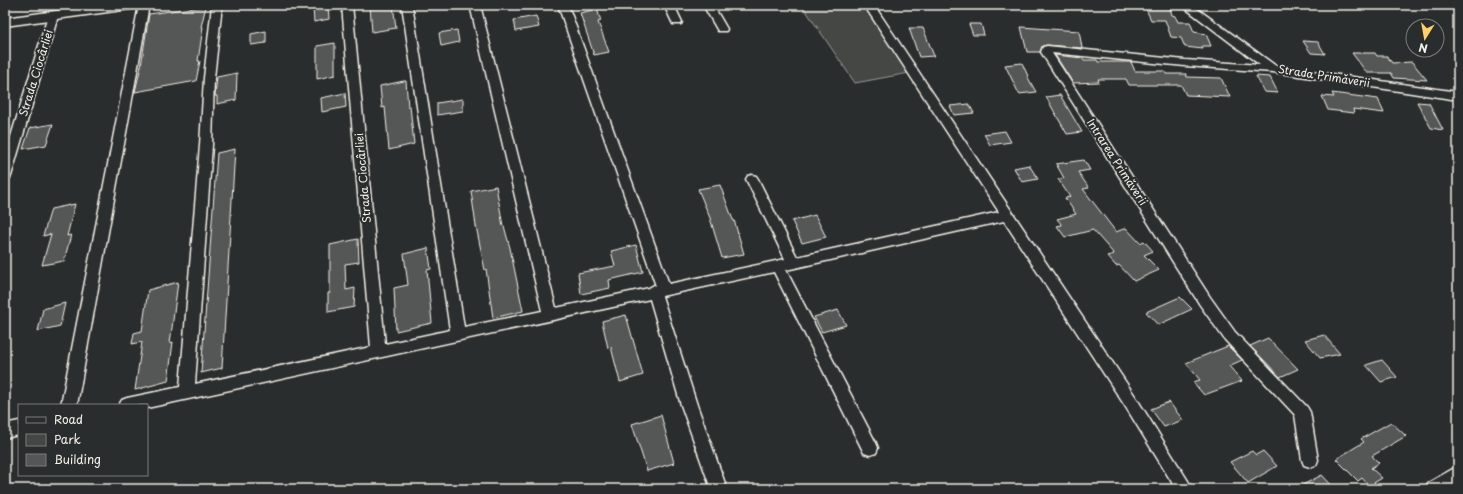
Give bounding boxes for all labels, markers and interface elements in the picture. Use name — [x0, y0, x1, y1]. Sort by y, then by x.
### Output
north arrow — [1405, 18, 1445, 58]
street label: Strada Ciocârliei — [14, 27, 57, 119]
text: N — [1417, 39, 1429, 57]
street label: Strada Primăverii — [1277, 60, 1371, 91]
street label: Intrarea Primăverii — [1083, 115, 1152, 209]
street label: Strada Ciocârliei — [350, 132, 375, 224]
legend — [18, 404, 148, 476]
text: Road — [54, 410, 83, 428]
text: Park — [54, 430, 81, 448]
text: Building — [54, 450, 101, 468]

